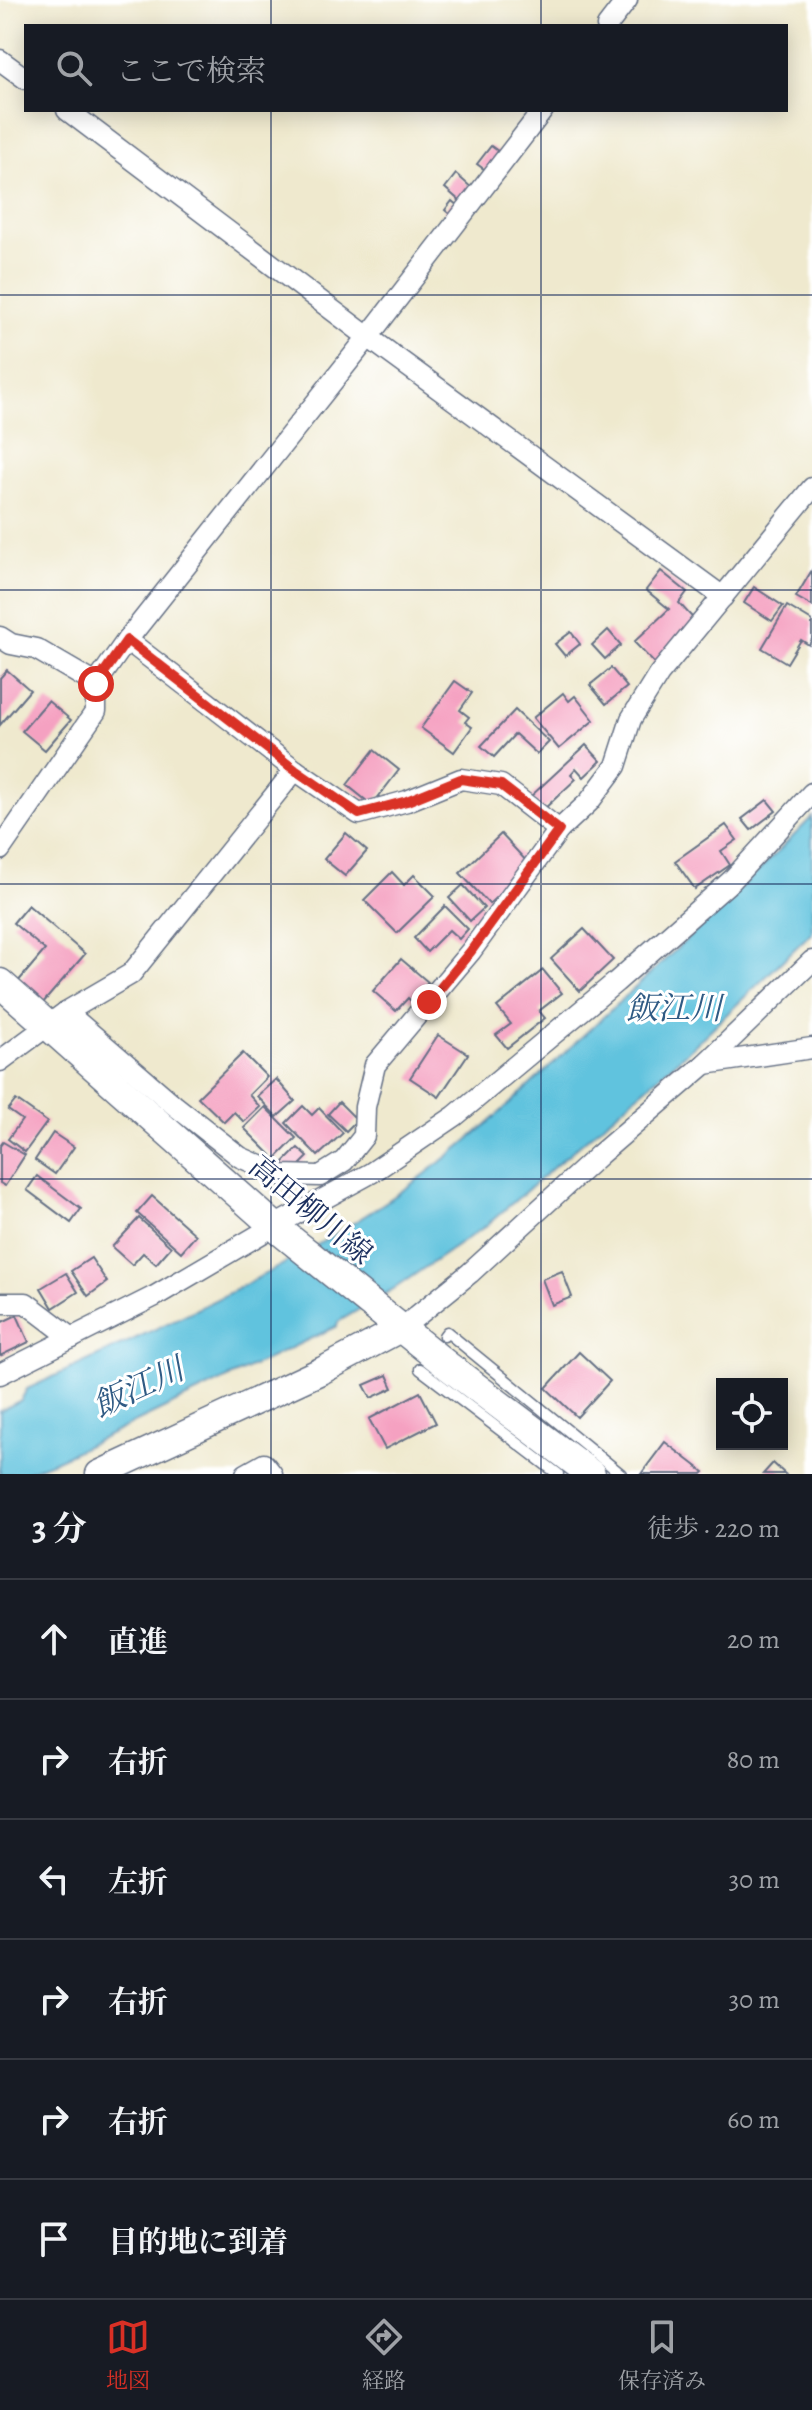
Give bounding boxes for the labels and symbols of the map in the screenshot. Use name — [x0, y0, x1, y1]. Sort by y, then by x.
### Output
route start — [78, 666, 114, 702]
route end — [411, 984, 447, 1020]
water label: 飯江川 — [626, 986, 725, 1030]
street label: 高田柳川線 — [241, 1146, 381, 1274]
water label: 飯江川 — [85, 1346, 194, 1427]

